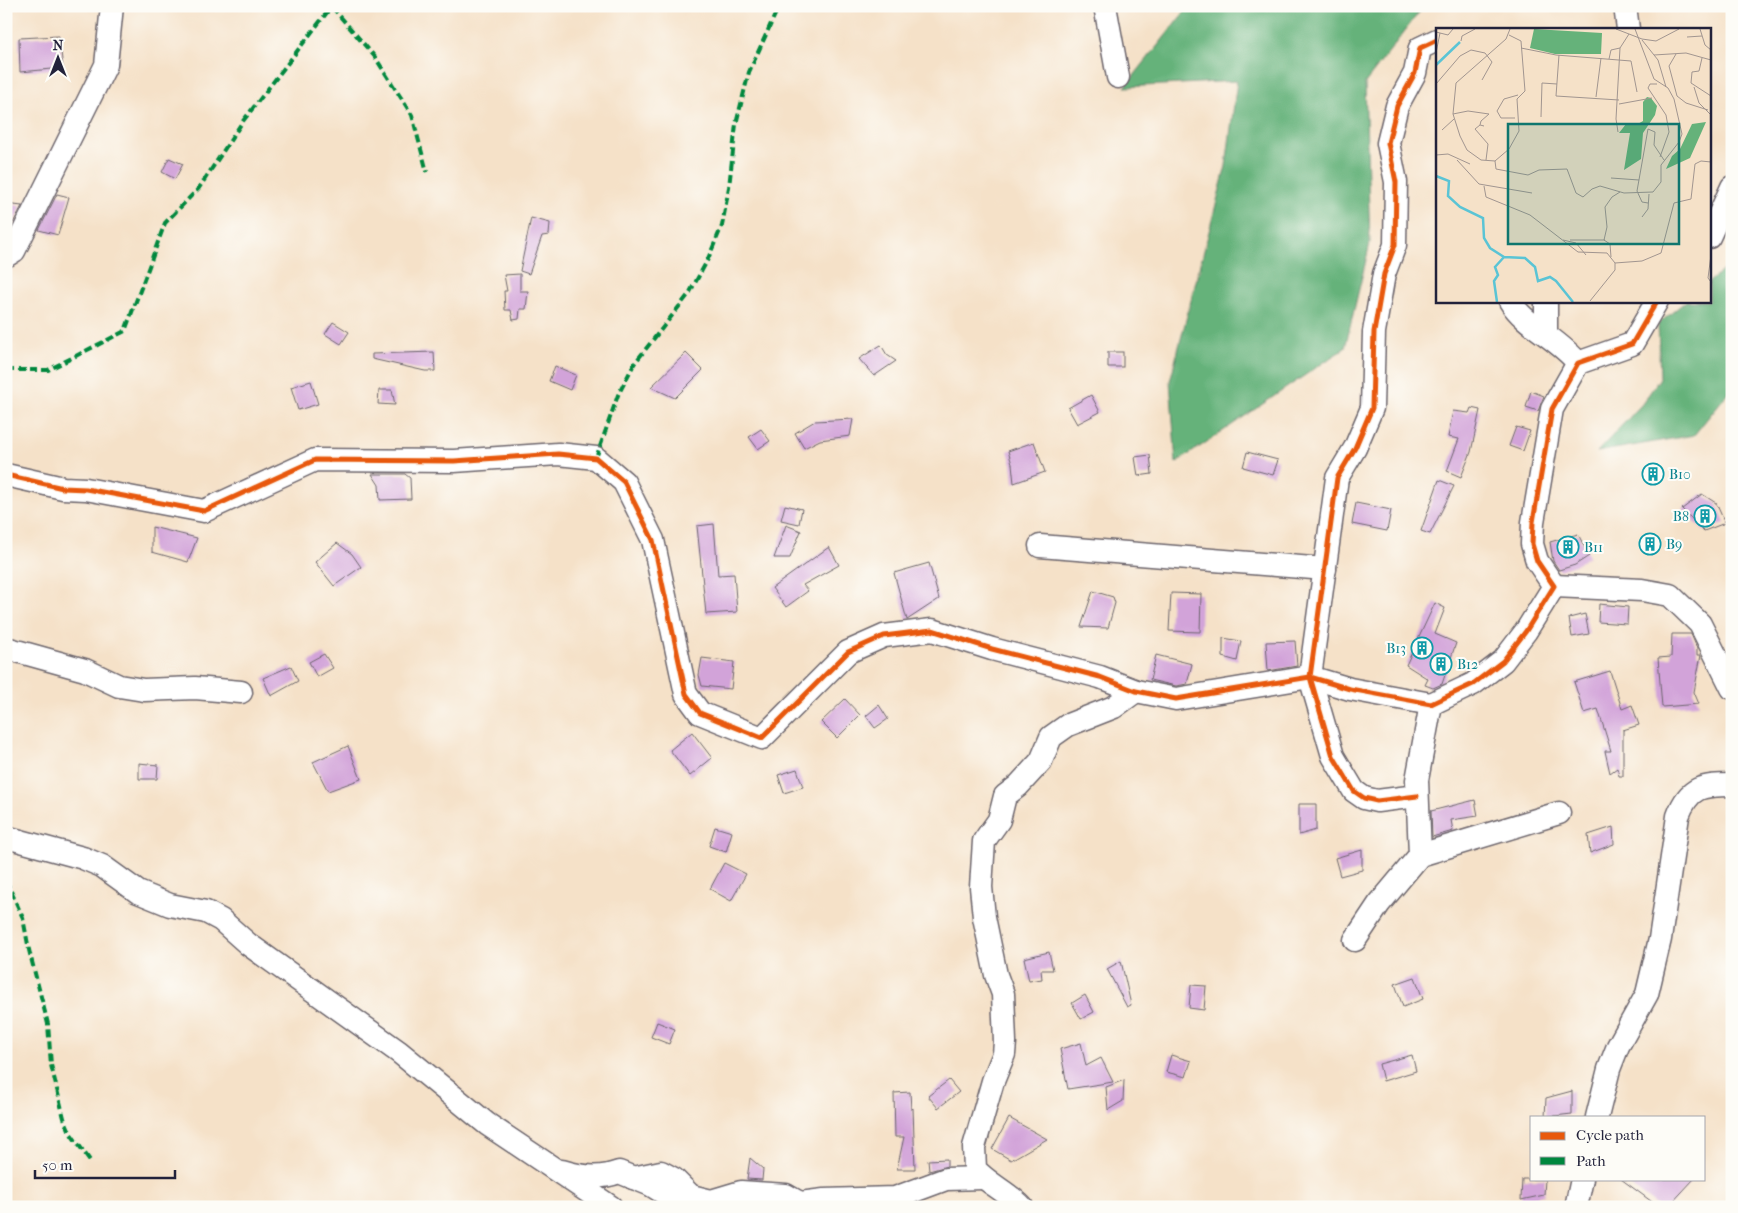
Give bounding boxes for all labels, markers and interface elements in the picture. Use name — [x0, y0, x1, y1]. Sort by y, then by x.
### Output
inset map — [1436, 28, 1710, 302]
north arrow — [32, 32, 82, 82]
text: N — [53, 37, 64, 54]
building icon: B10 — [1641, 462, 1665, 486]
place label: B10 — [1669, 466, 1691, 483]
building icon: B8 — [1693, 504, 1717, 528]
place label: B8 — [1673, 508, 1689, 525]
building icon: B9 — [1638, 532, 1662, 556]
building icon: B11 — [1556, 535, 1580, 559]
place label: B9 — [1666, 536, 1682, 553]
place label: B11 — [1584, 539, 1603, 556]
building icon: B13 — [1410, 636, 1434, 660]
place label: B13 — [1386, 640, 1406, 657]
building icon: B12 — [1429, 652, 1453, 676]
place label: B12 — [1457, 656, 1478, 673]
legend — [1530, 1116, 1706, 1180]
text: Cycle path — [1576, 1126, 1644, 1144]
scale bar — [35, 1148, 175, 1180]
text: Path — [1576, 1152, 1606, 1170]
text: 50 m — [42, 1156, 73, 1174]

